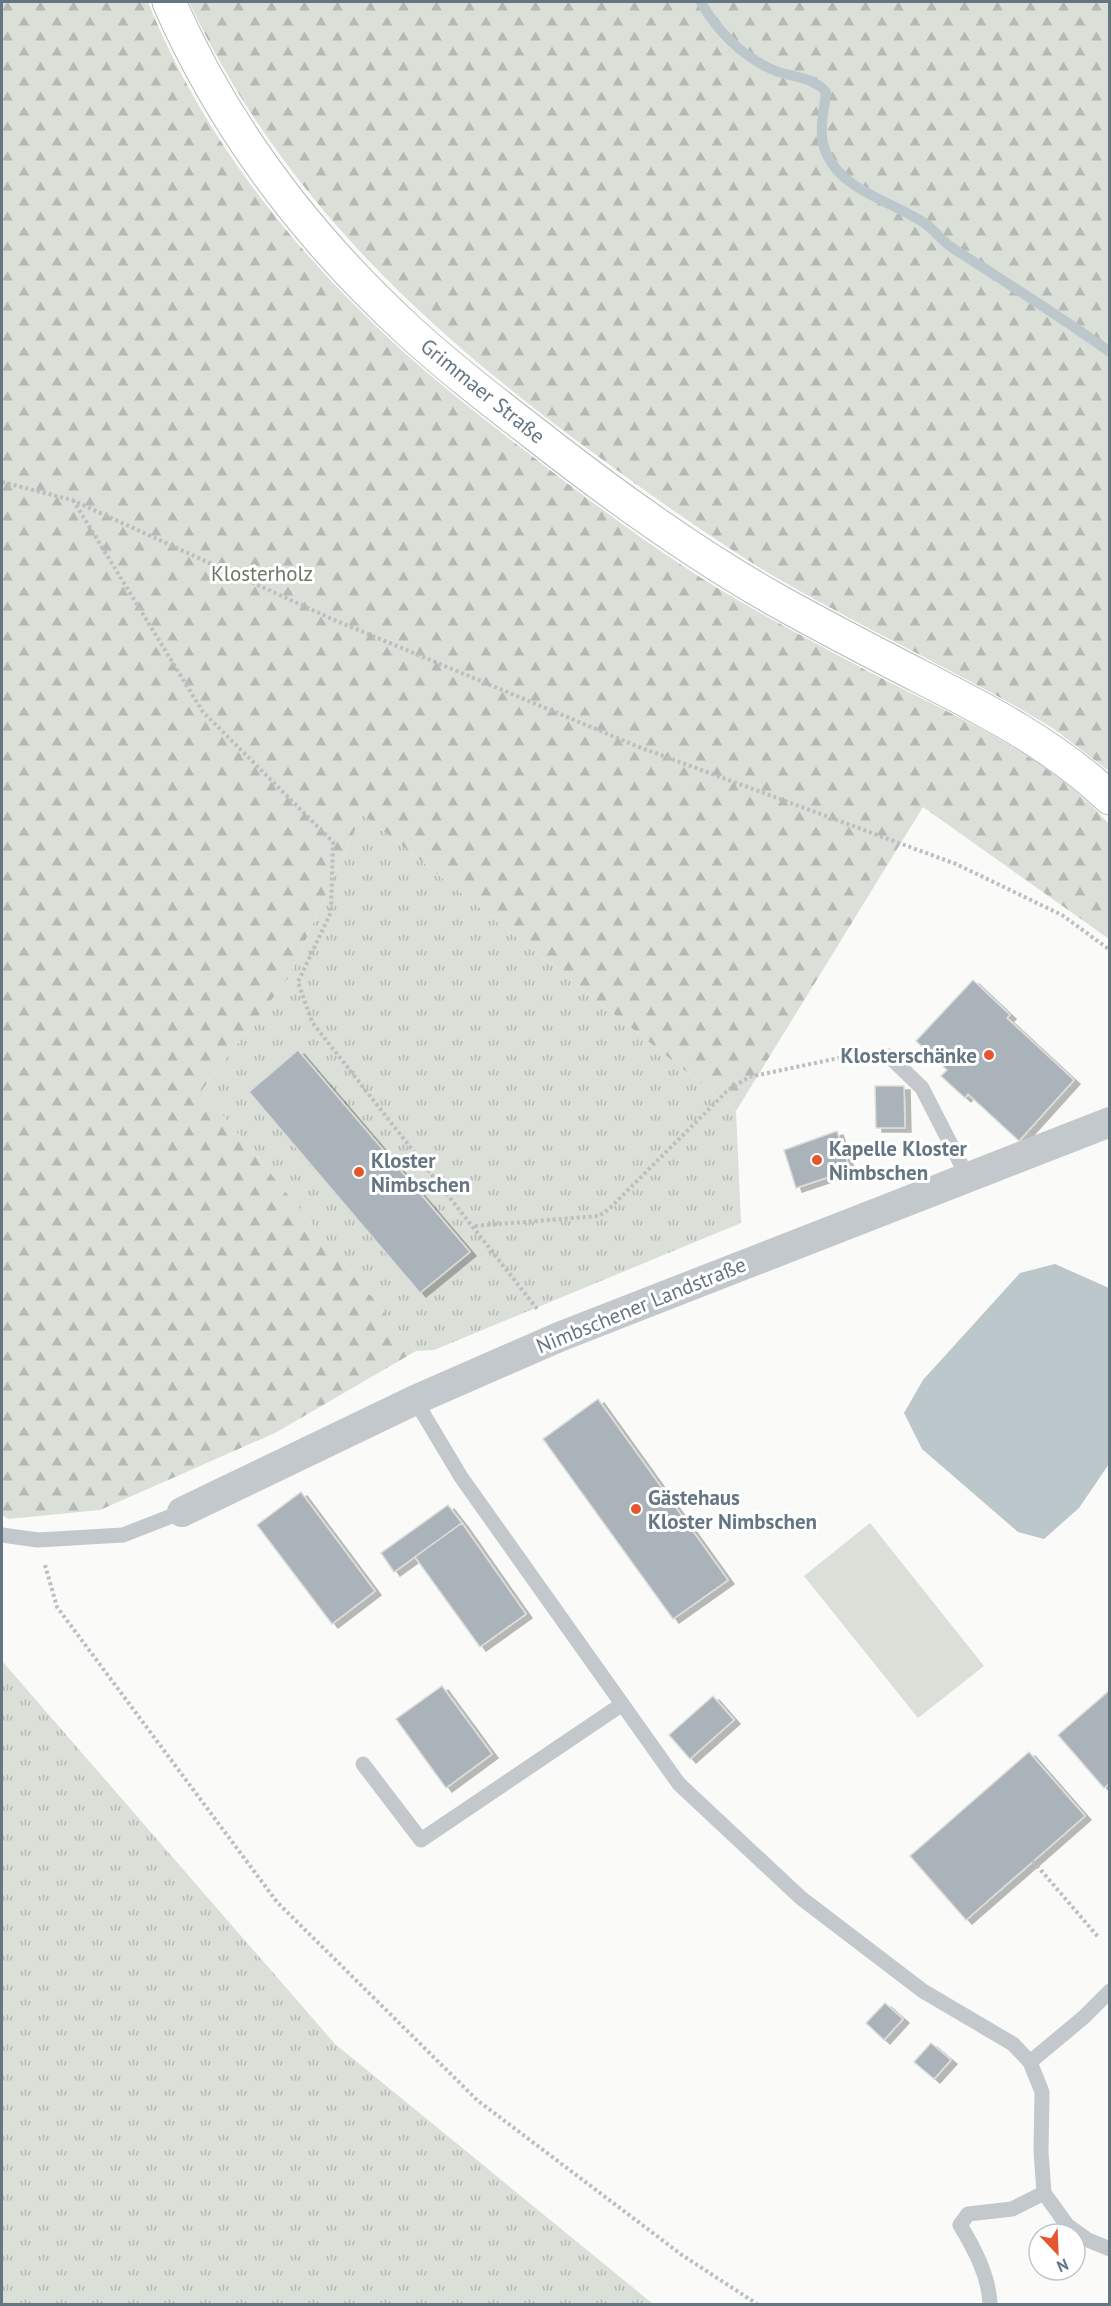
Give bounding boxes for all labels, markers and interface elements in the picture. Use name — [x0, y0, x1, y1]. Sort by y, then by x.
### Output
street label: Grimmaer Straße — [415, 333, 551, 449]
park label: Klosterholz — [211, 560, 313, 587]
place label: Klosterschänke — [840, 1042, 977, 1069]
marker: Klosterschänke — [982, 1048, 996, 1062]
place label: Kapelle Kloster Nimbschen — [829, 1135, 968, 1186]
place label: Kloster Nimbschen — [371, 1147, 470, 1198]
marker: Kapelle Kloster Nimbschen — [810, 1153, 824, 1167]
marker: Kloster Nimbschen — [352, 1165, 366, 1179]
street label: Nimbschener Landstraße — [532, 1251, 750, 1359]
place label: Gästehaus Kloster Nimbschen — [648, 1484, 817, 1535]
marker: Gästehaus Kloster Nimbschen — [629, 1502, 643, 1516]
north arrow — [1027, 2222, 1087, 2282]
text: N — [1054, 2255, 1072, 2277]

